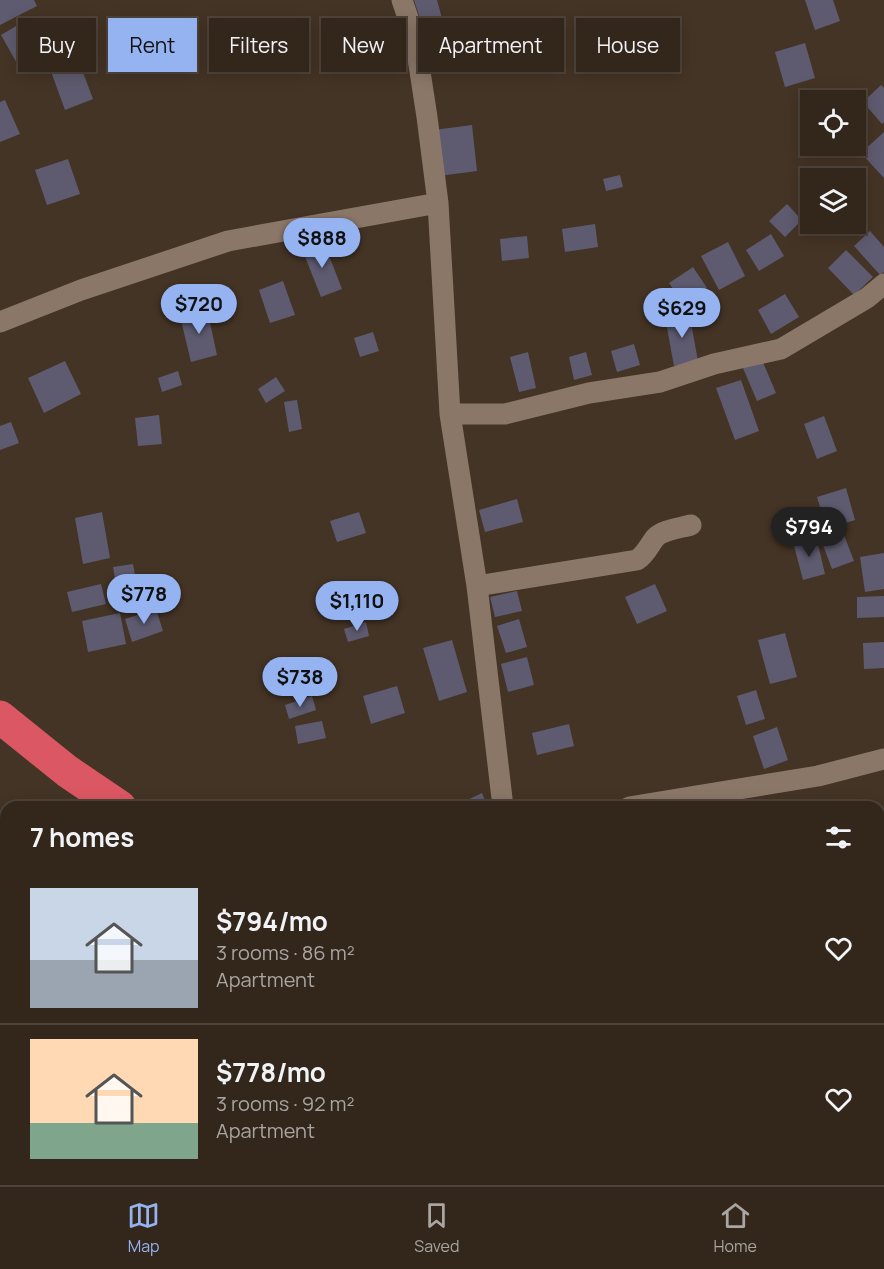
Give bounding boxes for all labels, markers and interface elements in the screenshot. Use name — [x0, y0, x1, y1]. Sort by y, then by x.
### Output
chip: Buy — [18, 18, 96, 72]
chip: Rent — [108, 18, 197, 72]
chip: Filters — [209, 18, 309, 72]
chip: New — [321, 18, 406, 72]
chip: Apartment — [418, 18, 564, 72]
chip: House — [576, 18, 680, 72]
map controls — [800, 90, 866, 234]
button: locate — [800, 90, 866, 156]
button: layers — [800, 168, 866, 234]
pin: $888 — [286, 218, 358, 269]
text: $888 — [297, 224, 347, 251]
pin: $720 — [163, 284, 235, 335]
pin: $629 — [646, 288, 718, 339]
text: $720 — [175, 290, 223, 317]
text: $629 — [657, 294, 707, 321]
pin: $794 — [773, 507, 845, 558]
text: $794 — [785, 513, 833, 540]
pin: $778 — [108, 574, 180, 625]
text: $778 — [121, 580, 167, 607]
pin: $1,110 — [308, 581, 406, 632]
text: $1,110 — [330, 587, 384, 614]
pin: $738 — [264, 657, 336, 708]
text: $738 — [276, 663, 324, 690]
text: 7 homes — [30, 819, 134, 855]
icon: filters — [822, 821, 855, 854]
text: $794/mo — [216, 903, 328, 939]
icon: home — [78, 912, 150, 984]
icon: heart — [822, 932, 855, 965]
text: 3 rooms · 86 m² — [216, 939, 355, 966]
text: Apartment — [216, 966, 315, 993]
text: $778/mo — [216, 1054, 326, 1090]
icon: home — [78, 1063, 150, 1135]
icon: heart — [822, 1083, 855, 1116]
text: 3 rooms · 92 m² — [216, 1090, 355, 1117]
text: Apartment — [216, 1117, 315, 1144]
tab: Map — [127, 1199, 160, 1257]
tab: Saved — [414, 1199, 459, 1257]
tab: Home — [714, 1199, 757, 1257]

